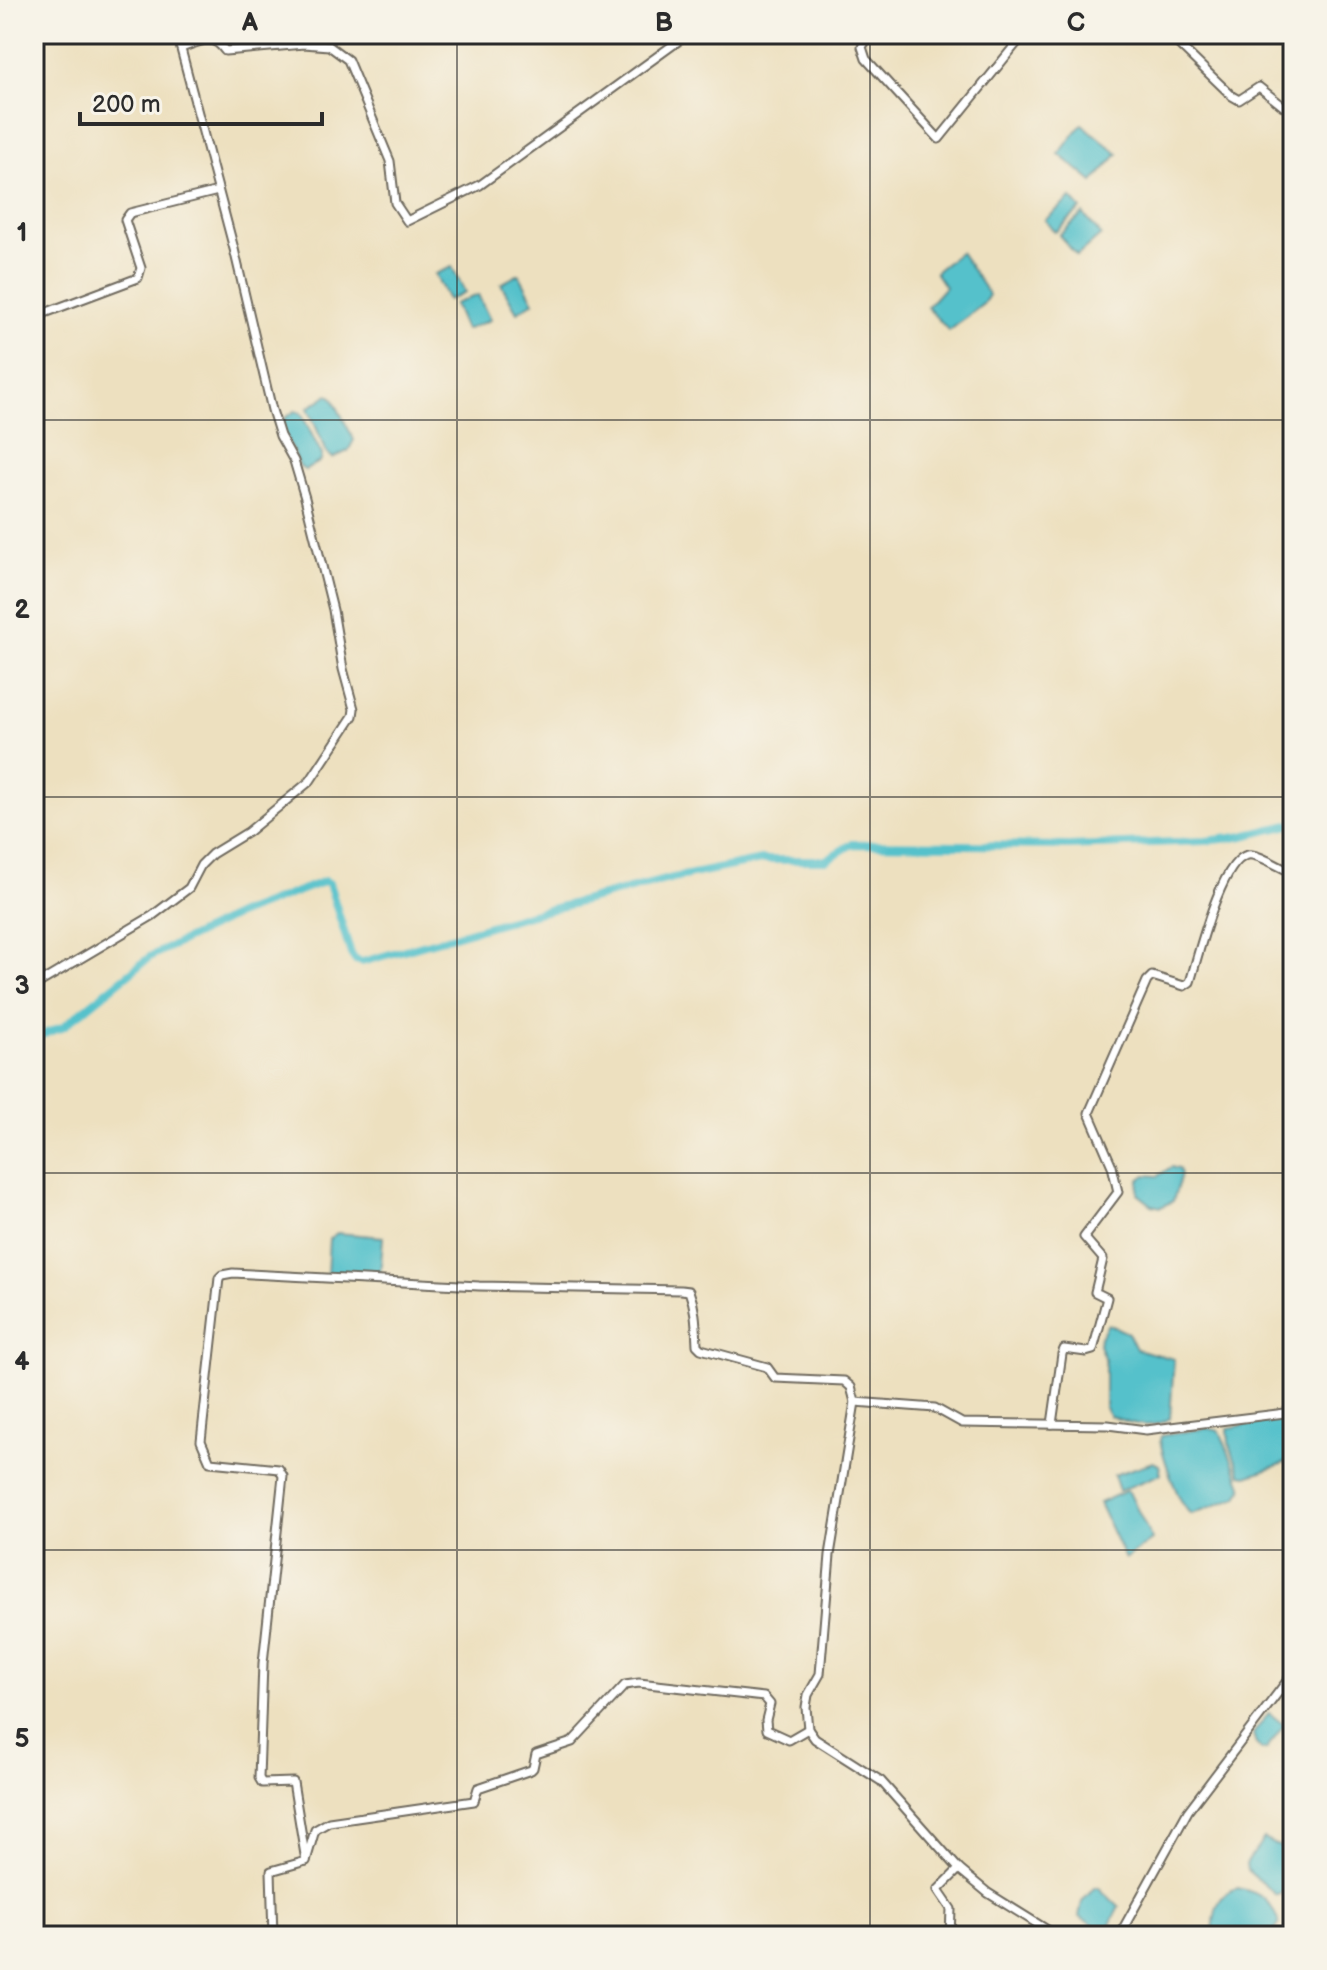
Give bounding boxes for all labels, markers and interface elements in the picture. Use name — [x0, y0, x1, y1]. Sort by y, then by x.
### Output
text: A — [241, 8, 258, 39]
text: B — [655, 8, 673, 39]
text: C — [1067, 8, 1085, 39]
scale bar — [80, 76, 322, 126]
text: 200 m — [92, 90, 161, 119]
text: 1 — [17, 218, 27, 249]
text: 2 — [14, 595, 30, 626]
text: 3 — [14, 971, 30, 1002]
text: 4 — [14, 1347, 30, 1378]
text: 5 — [14, 1724, 30, 1755]

